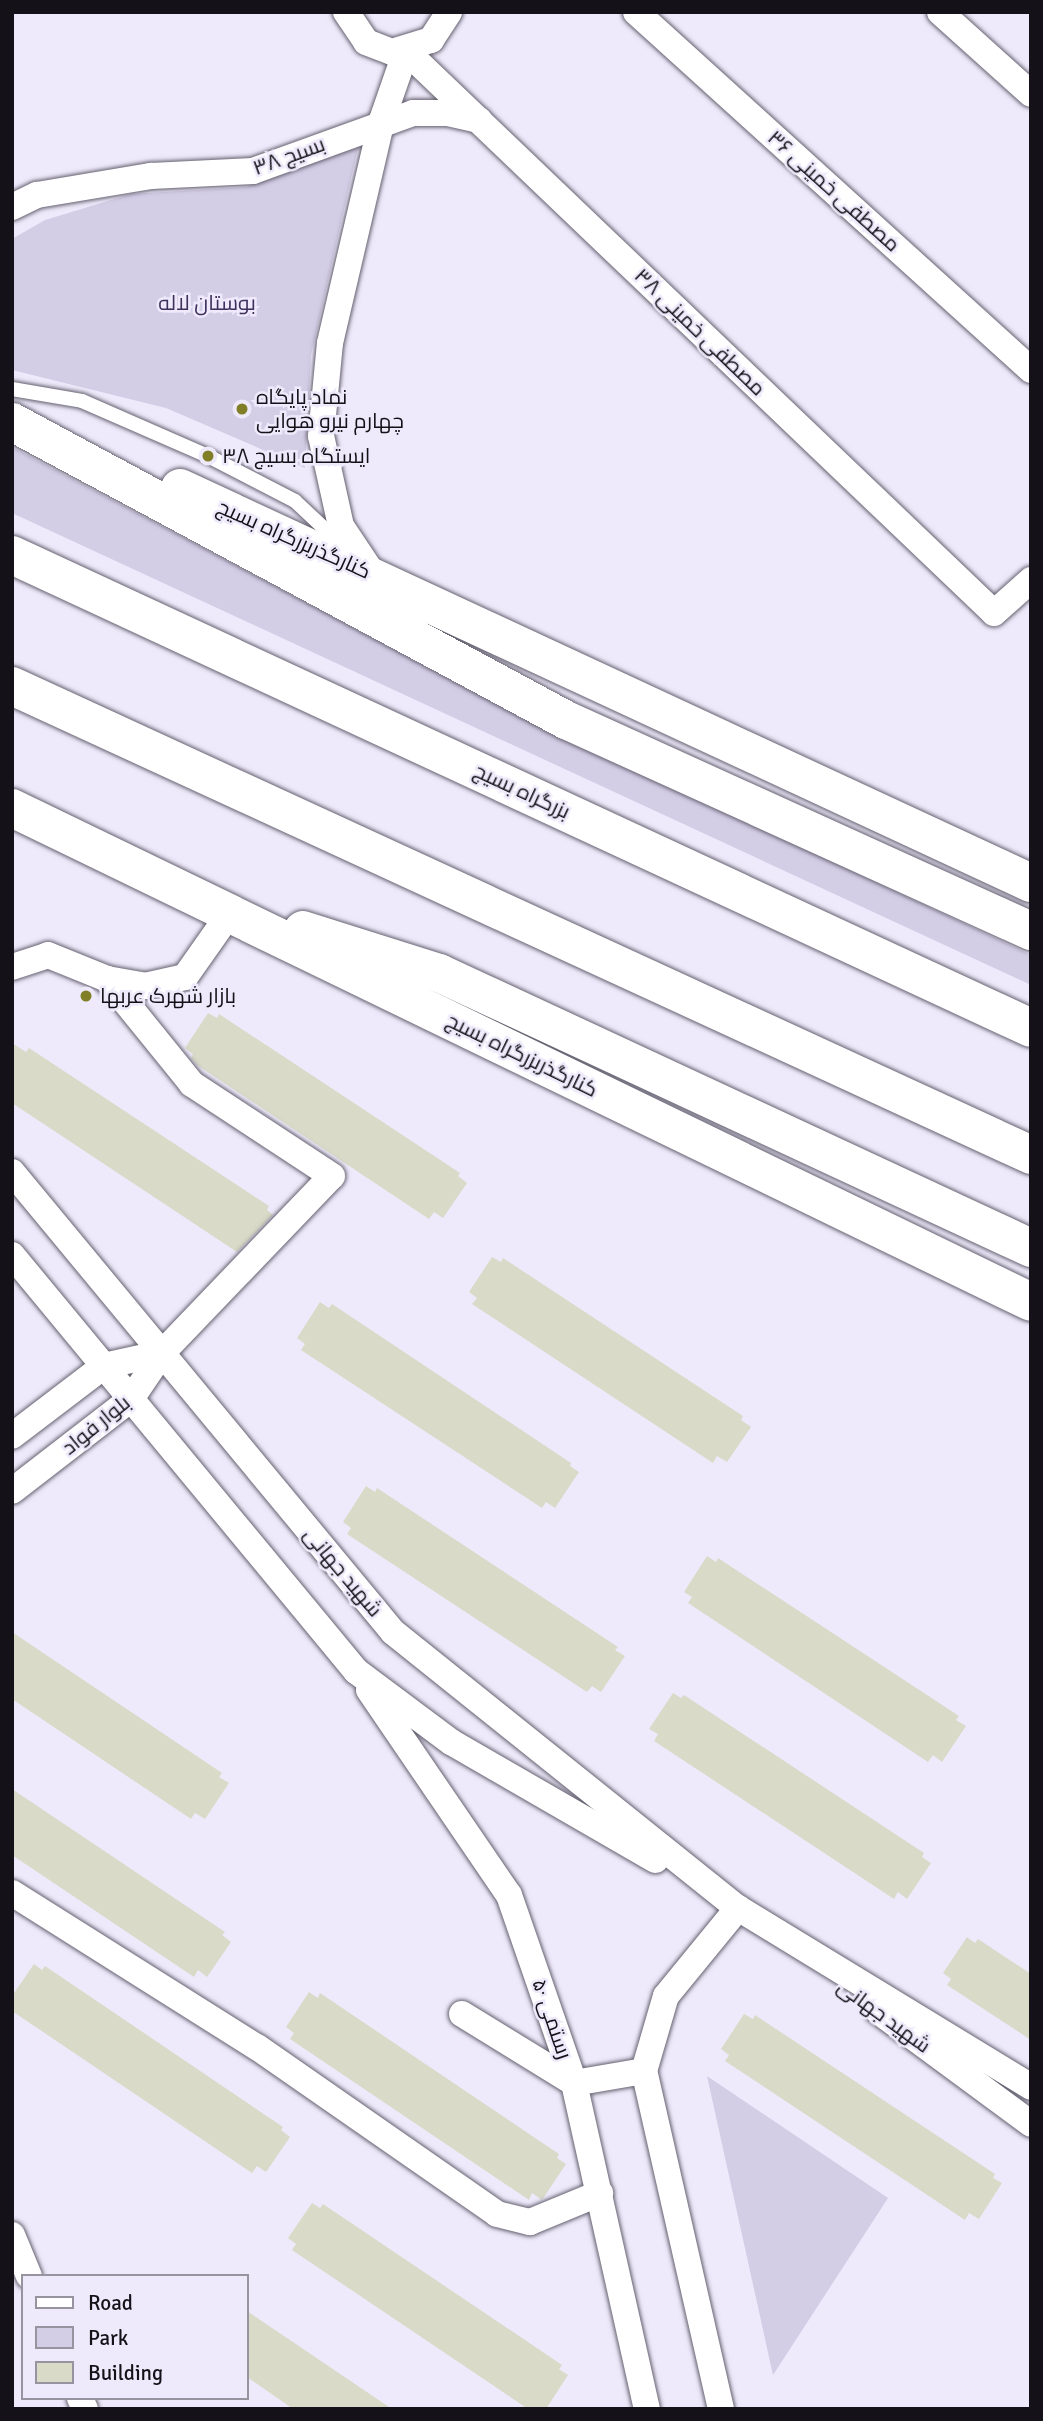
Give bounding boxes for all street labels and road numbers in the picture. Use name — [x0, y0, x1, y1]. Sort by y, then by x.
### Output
street label: مصطفی خمینی ۳۶ — [763, 125, 905, 257]
street label: بسیج ۳۸ — [249, 131, 329, 181]
street label: مصطفی خمینی ۳۸ — [629, 263, 771, 401]
street label: کنارگذربزرگراه بسیج — [213, 494, 375, 584]
street label: بزرگراه بسیج — [470, 758, 574, 824]
street label: کنارگذربزرگراه بسیج — [442, 1007, 602, 1103]
street label: بلوار فواد — [57, 1390, 135, 1460]
street label: شهید جهانی — [298, 1522, 388, 1622]
street label: شهید جهانی — [832, 1974, 936, 2058]
street label: رستمی ۵۰ — [527, 1976, 577, 2062]

